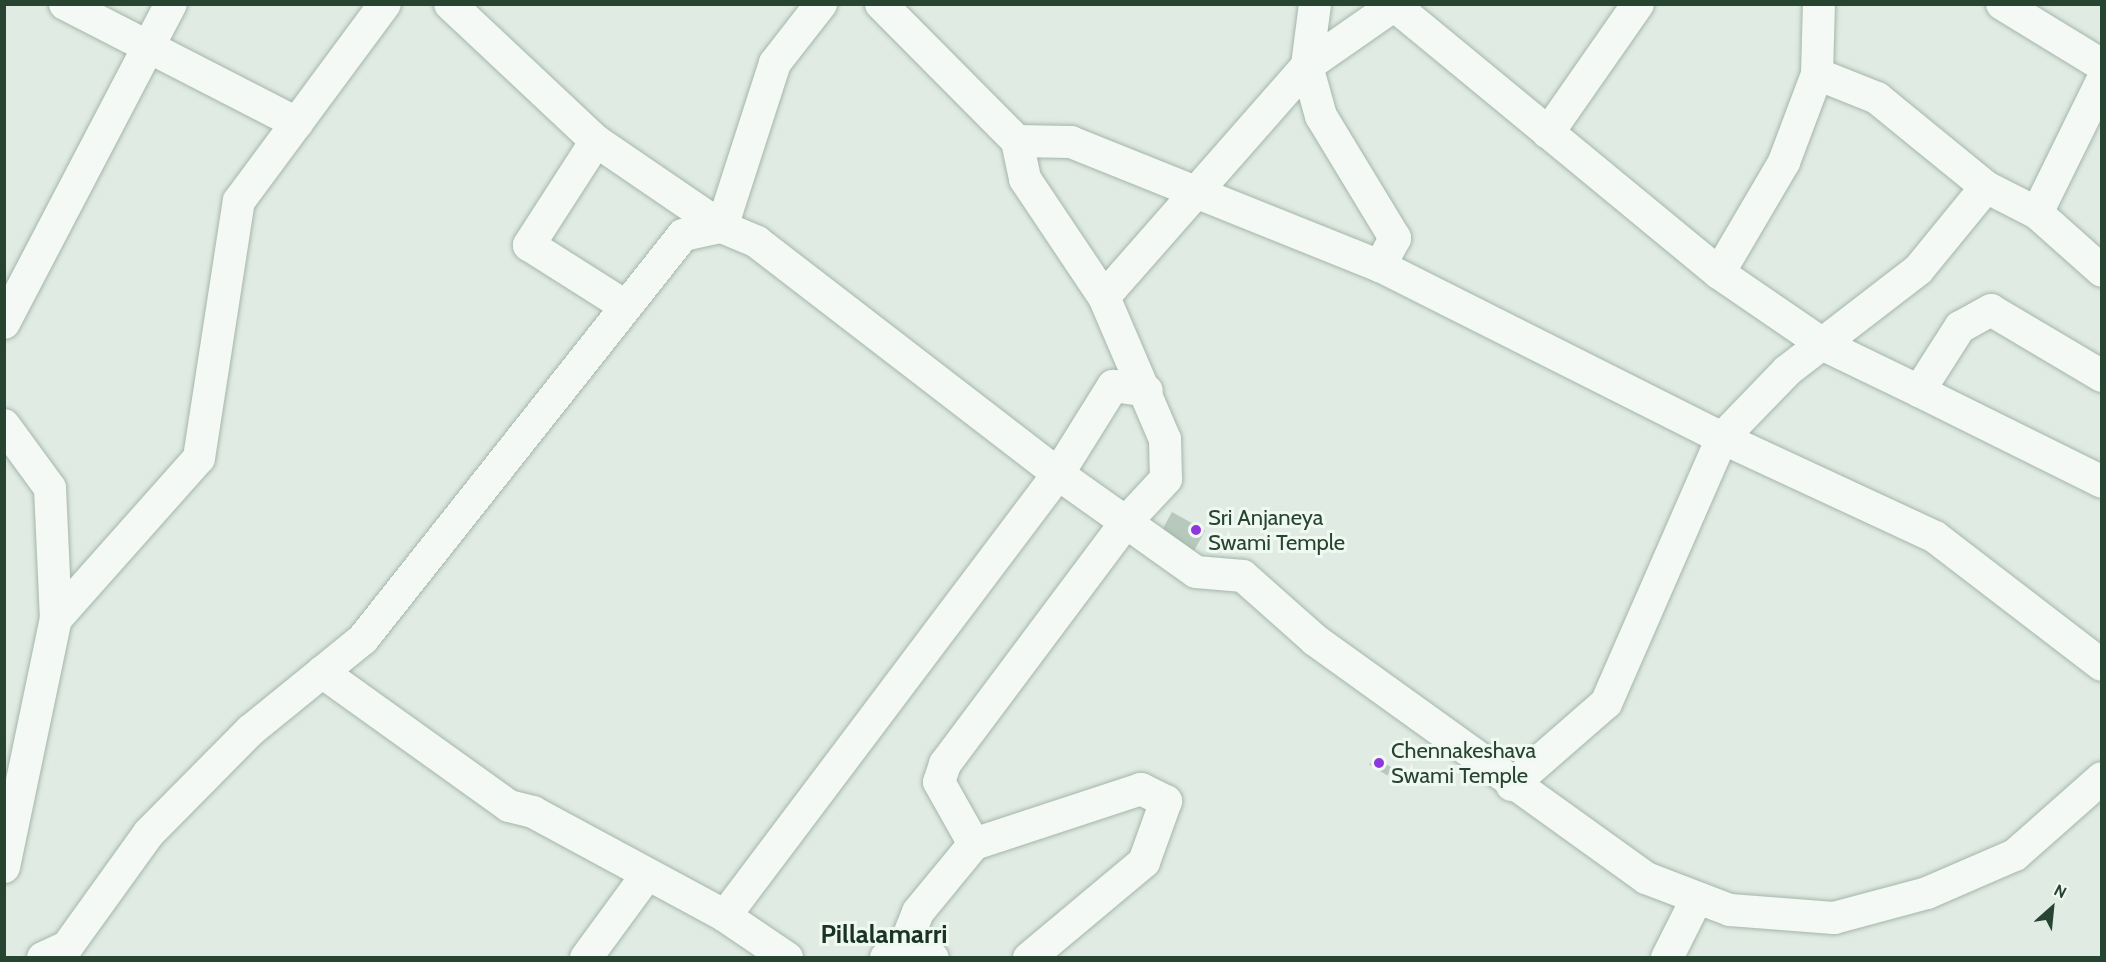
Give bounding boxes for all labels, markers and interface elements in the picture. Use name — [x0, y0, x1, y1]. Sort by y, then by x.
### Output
place label: Sri Anjaneya Swami Temple — [1208, 504, 1345, 556]
marker: Sri Anjaneya Swami Temple — [1189, 523, 1203, 537]
place label: Chennakeshava Swami Temple — [1391, 737, 1536, 788]
marker: Chennakeshava Swami Temple — [1372, 756, 1386, 770]
north arrow — [2022, 878, 2082, 938]
text: N — [2051, 880, 2070, 903]
district label: Pillalamarri — [821, 919, 947, 951]

